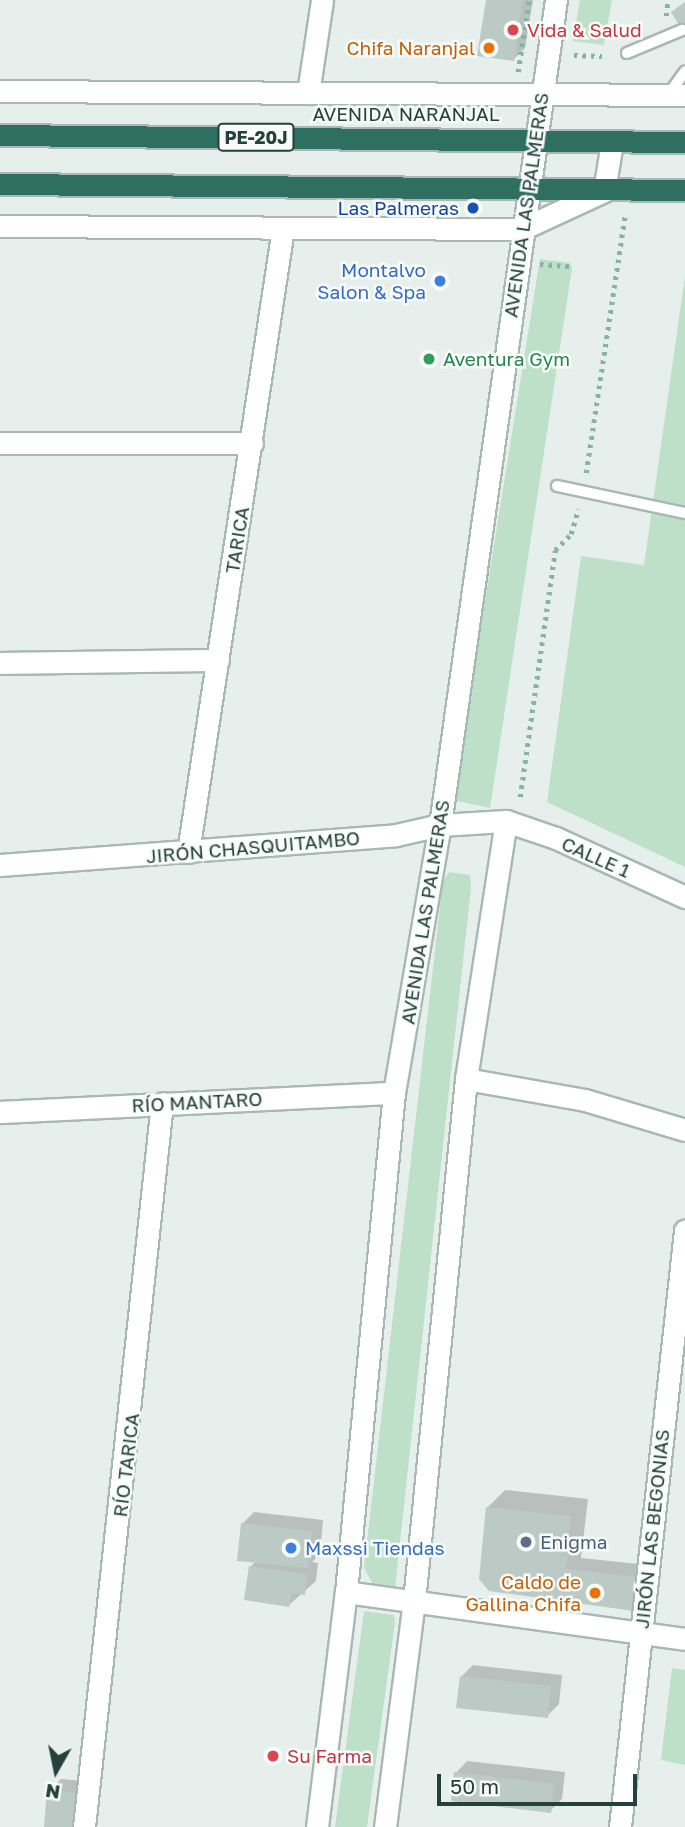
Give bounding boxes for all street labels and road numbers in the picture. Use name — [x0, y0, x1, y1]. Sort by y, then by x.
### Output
street label: AVENIDA LAS PALMERAS — [499, 91, 553, 319]
street label: AVENIDA NARANJAL — [313, 103, 499, 125]
road number: PE-20J — [216, 122, 296, 152]
street label: TARICA — [220, 505, 254, 575]
street label: AVENIDA LAS PALMERAS — [396, 798, 454, 1026]
street label: JIRÓN CHASQUITAMBO — [145, 826, 361, 868]
street label: CALLE 1 — [558, 832, 634, 882]
street label: RÍO MANTARO — [131, 1087, 263, 1117]
street label: RÍO TARICA — [108, 1412, 144, 1518]
street label: JIRÓN LAS BEGONIAS — [630, 1428, 674, 1630]

